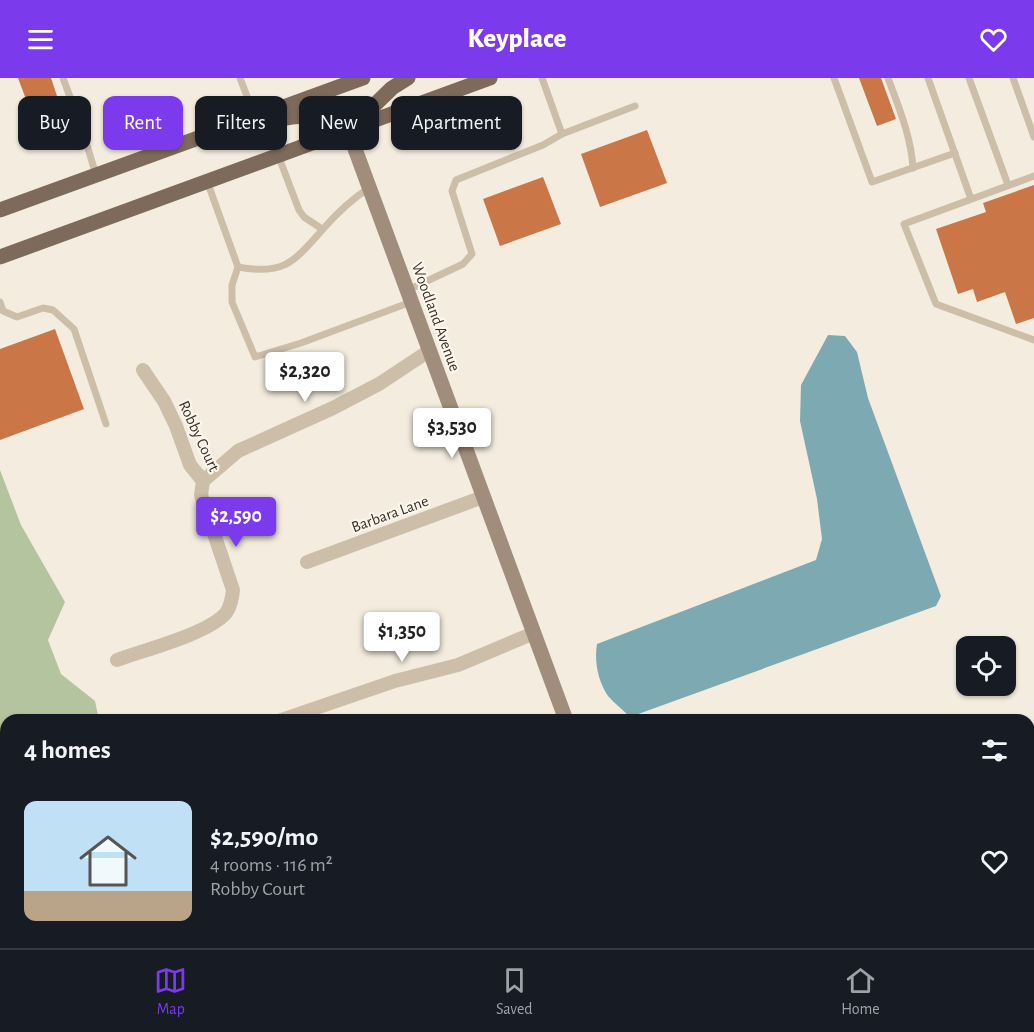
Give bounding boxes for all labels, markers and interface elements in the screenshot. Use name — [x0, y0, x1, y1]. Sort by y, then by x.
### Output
icon: menu — [24, 23, 57, 56]
icon: heart — [977, 23, 1010, 56]
text: Keyplace — [468, 25, 566, 52]
chip: Buy — [18, 96, 91, 150]
chip: Rent — [103, 96, 183, 150]
chip: Filters — [195, 96, 287, 150]
chip: New — [299, 96, 379, 150]
chip: Apartment — [391, 96, 522, 150]
street label: Woodland Avenue — [409, 260, 463, 374]
pin: $2,320 — [256, 352, 354, 403]
text: $2,320 — [279, 361, 331, 381]
street label: Robby Court — [175, 398, 222, 474]
pin: $3,530 — [403, 408, 501, 459]
text: $3,530 — [427, 417, 477, 437]
street label: Barbara Lane — [349, 493, 431, 535]
pin: $2,590 — [187, 497, 285, 548]
text: $2,590 — [210, 506, 262, 526]
pin: $1,350 — [353, 612, 451, 663]
text: $1,350 — [378, 621, 426, 641]
map controls — [956, 636, 1016, 696]
button: locate — [956, 636, 1016, 696]
icon: filters — [978, 734, 1011, 767]
text: 4 homes — [24, 737, 111, 763]
text: $2,590/mo — [210, 824, 318, 850]
icon: home — [72, 825, 144, 897]
icon: heart — [978, 845, 1011, 878]
text: 4 rooms · 116 m² — [210, 855, 333, 875]
text: Robby Court — [210, 879, 305, 899]
tab: Map — [154, 964, 187, 1019]
tab: Saved — [496, 964, 533, 1019]
tab: Home — [841, 964, 880, 1019]

